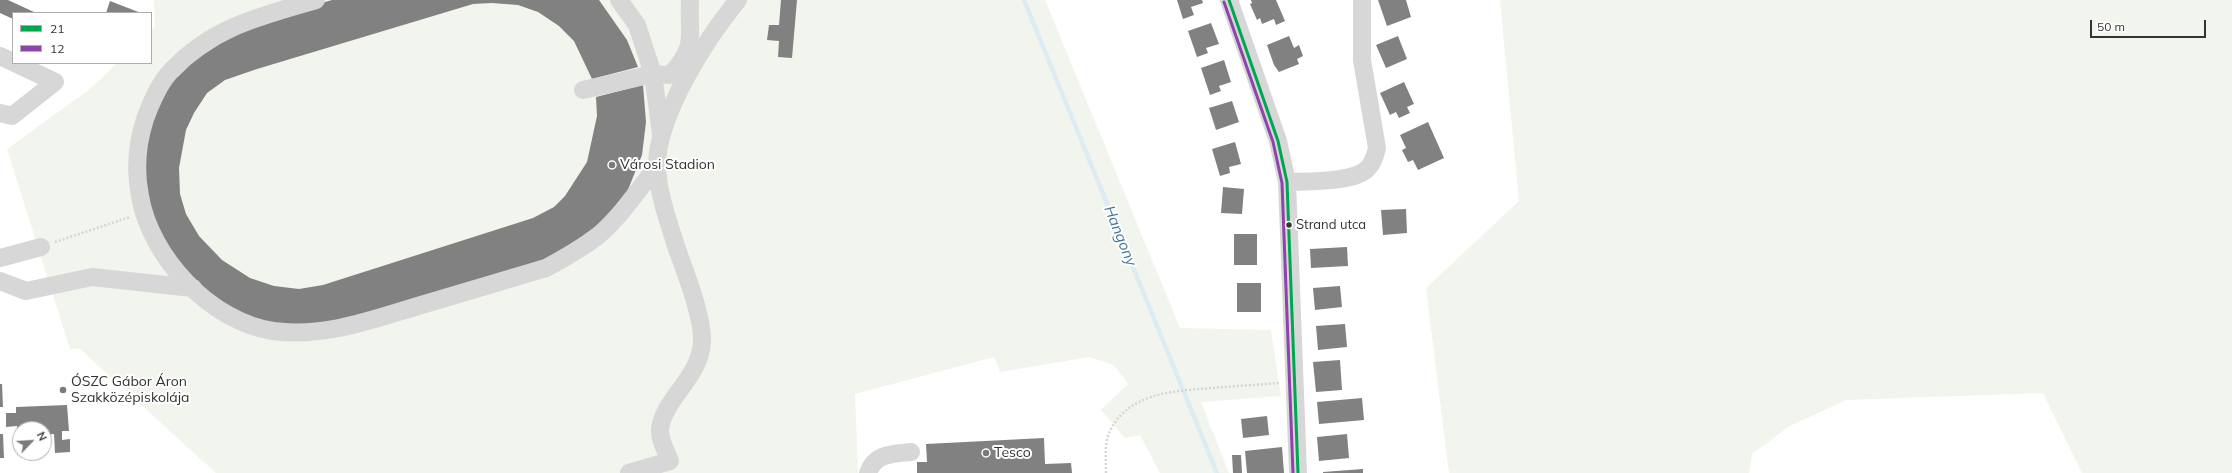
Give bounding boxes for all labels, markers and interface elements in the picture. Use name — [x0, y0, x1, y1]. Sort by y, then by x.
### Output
legend — [12, 12, 152, 64]
scale bar — [2092, 12, 2208, 38]
text: 50 m — [2097, 19, 2125, 34]
text: 21 — [50, 21, 64, 36]
text: 12 — [50, 41, 64, 56]
place label: Városi Stadion — [620, 157, 715, 173]
marker: Városi Stadion — [607, 160, 617, 170]
water label: Hangony — [1100, 203, 1140, 269]
place label: Strand utca — [1296, 217, 1366, 233]
marker: Strand utca — [1284, 220, 1294, 230]
place label: ÓSZC Gábor Áron Szakközépiskolája — [71, 374, 189, 406]
marker: ÓSZC Gábor Áron Szakközépiskolája — [58, 385, 68, 395]
north arrow — [12, 421, 52, 461]
text: N — [34, 430, 50, 443]
place label: Tesco — [994, 445, 1031, 461]
marker: Tesco — [981, 448, 991, 458]

